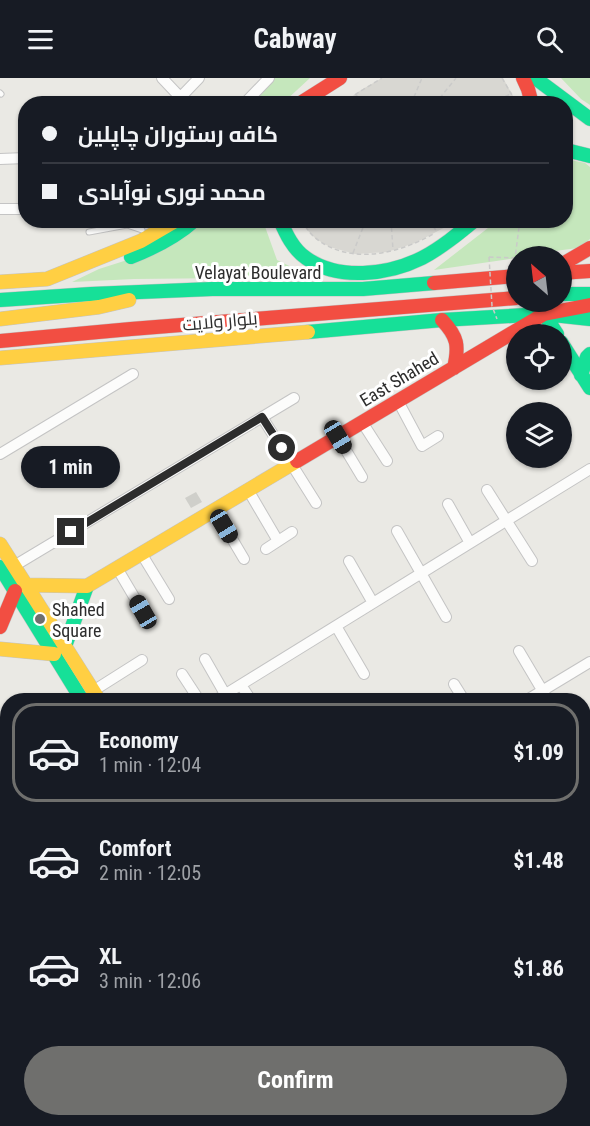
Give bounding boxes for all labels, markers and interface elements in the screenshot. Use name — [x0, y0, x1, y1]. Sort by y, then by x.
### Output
icon: menu — [24, 23, 57, 56]
text: Cabway — [253, 23, 337, 55]
icon: search — [533, 23, 566, 56]
text: کافه رستوران چاپلین — [78, 122, 278, 147]
text: محمد نوری نوآبادی — [78, 180, 266, 205]
north arrow — [506, 246, 572, 312]
map controls — [506, 246, 572, 468]
street label: Velayat Boulevard — [195, 262, 321, 283]
street label: بلوار ولایت — [182, 307, 259, 336]
button: locate — [506, 324, 572, 390]
street label: East Shahed — [356, 347, 442, 411]
button: layers — [506, 402, 572, 468]
car — [321, 417, 355, 457]
route start — [268, 434, 295, 461]
callout: 1 min — [22, 445, 121, 487]
text: 1 min — [48, 455, 93, 479]
car — [207, 506, 241, 546]
route end — [57, 518, 84, 545]
car — [126, 592, 160, 632]
place label: Shahed Square — [52, 599, 105, 641]
marker: Shahed Square — [33, 612, 47, 626]
icon: car — [27, 726, 81, 780]
text: Economy — [99, 728, 179, 753]
text: $1.09 — [513, 740, 564, 765]
text: 1 min · 12:04 — [99, 753, 201, 777]
icon: car — [27, 834, 81, 888]
text: Comfort — [99, 836, 172, 861]
text: $1.48 — [513, 848, 564, 873]
text: 2 min · 12:05 — [99, 861, 201, 885]
icon: car — [27, 942, 81, 996]
text: XL — [99, 944, 122, 969]
text: $1.86 — [513, 956, 564, 981]
text: 3 min · 12:06 — [99, 969, 201, 993]
button: Confirm — [24, 1046, 567, 1115]

